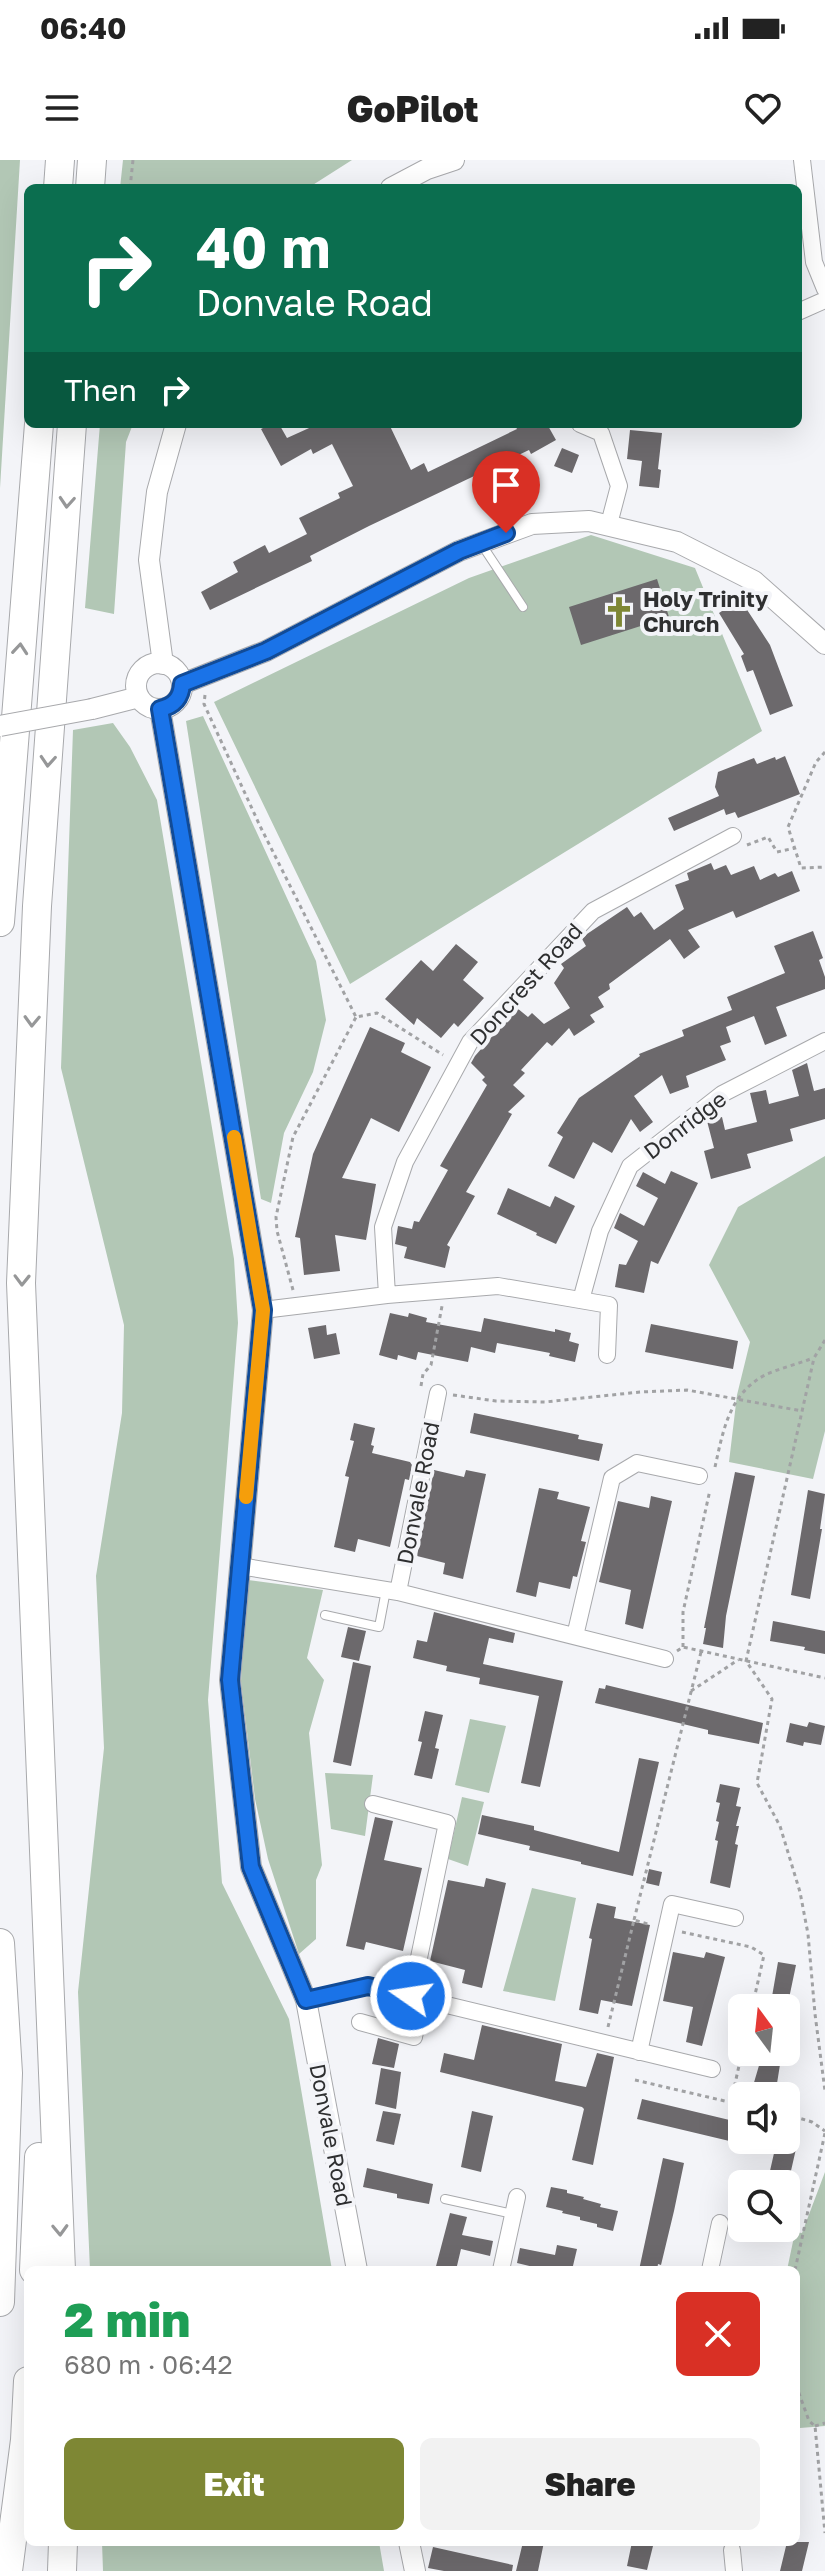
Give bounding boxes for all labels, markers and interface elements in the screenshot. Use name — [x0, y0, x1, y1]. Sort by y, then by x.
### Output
text: 06:40 — [40, 10, 126, 46]
icon: menu — [40, 86, 84, 130]
icon: heart — [741, 86, 785, 130]
text: GoPilot — [346, 87, 479, 130]
text: 40 m — [196, 213, 330, 280]
icon: right — [64, 216, 168, 320]
text: Donvale Road — [196, 281, 433, 324]
icon: right — [153, 368, 197, 412]
text: Then — [64, 372, 137, 408]
pin — [472, 451, 540, 533]
icon: arrive — [484, 463, 528, 507]
one-way arrow — [59, 496, 76, 509]
place label: Holy Trinity Church — [643, 585, 768, 637]
church icon: Holy Trinity Church — [602, 595, 636, 629]
one-way arrow — [12, 642, 29, 655]
one-way arrow — [40, 755, 57, 768]
street label: Doncrest Road — [464, 917, 588, 1050]
one-way arrow — [24, 1015, 41, 1028]
street label: Donridge — [638, 1085, 731, 1164]
one-way arrow — [13, 1274, 30, 1287]
street label: Donvale Road — [390, 1419, 445, 1567]
position arrow — [369, 1954, 453, 2038]
north arrow — [728, 1994, 800, 2066]
map controls — [728, 1994, 800, 2242]
street label: Donvale Road — [304, 2061, 359, 2209]
button: sound — [728, 2082, 800, 2154]
button: search — [728, 2170, 800, 2242]
one-way arrow — [51, 2224, 68, 2237]
text: 2 min — [64, 2290, 190, 2348]
button: close — [676, 2292, 760, 2376]
text: 680 m · 06:42 — [64, 2349, 233, 2380]
button: Exit — [64, 2438, 404, 2530]
button: Share — [420, 2438, 760, 2530]

